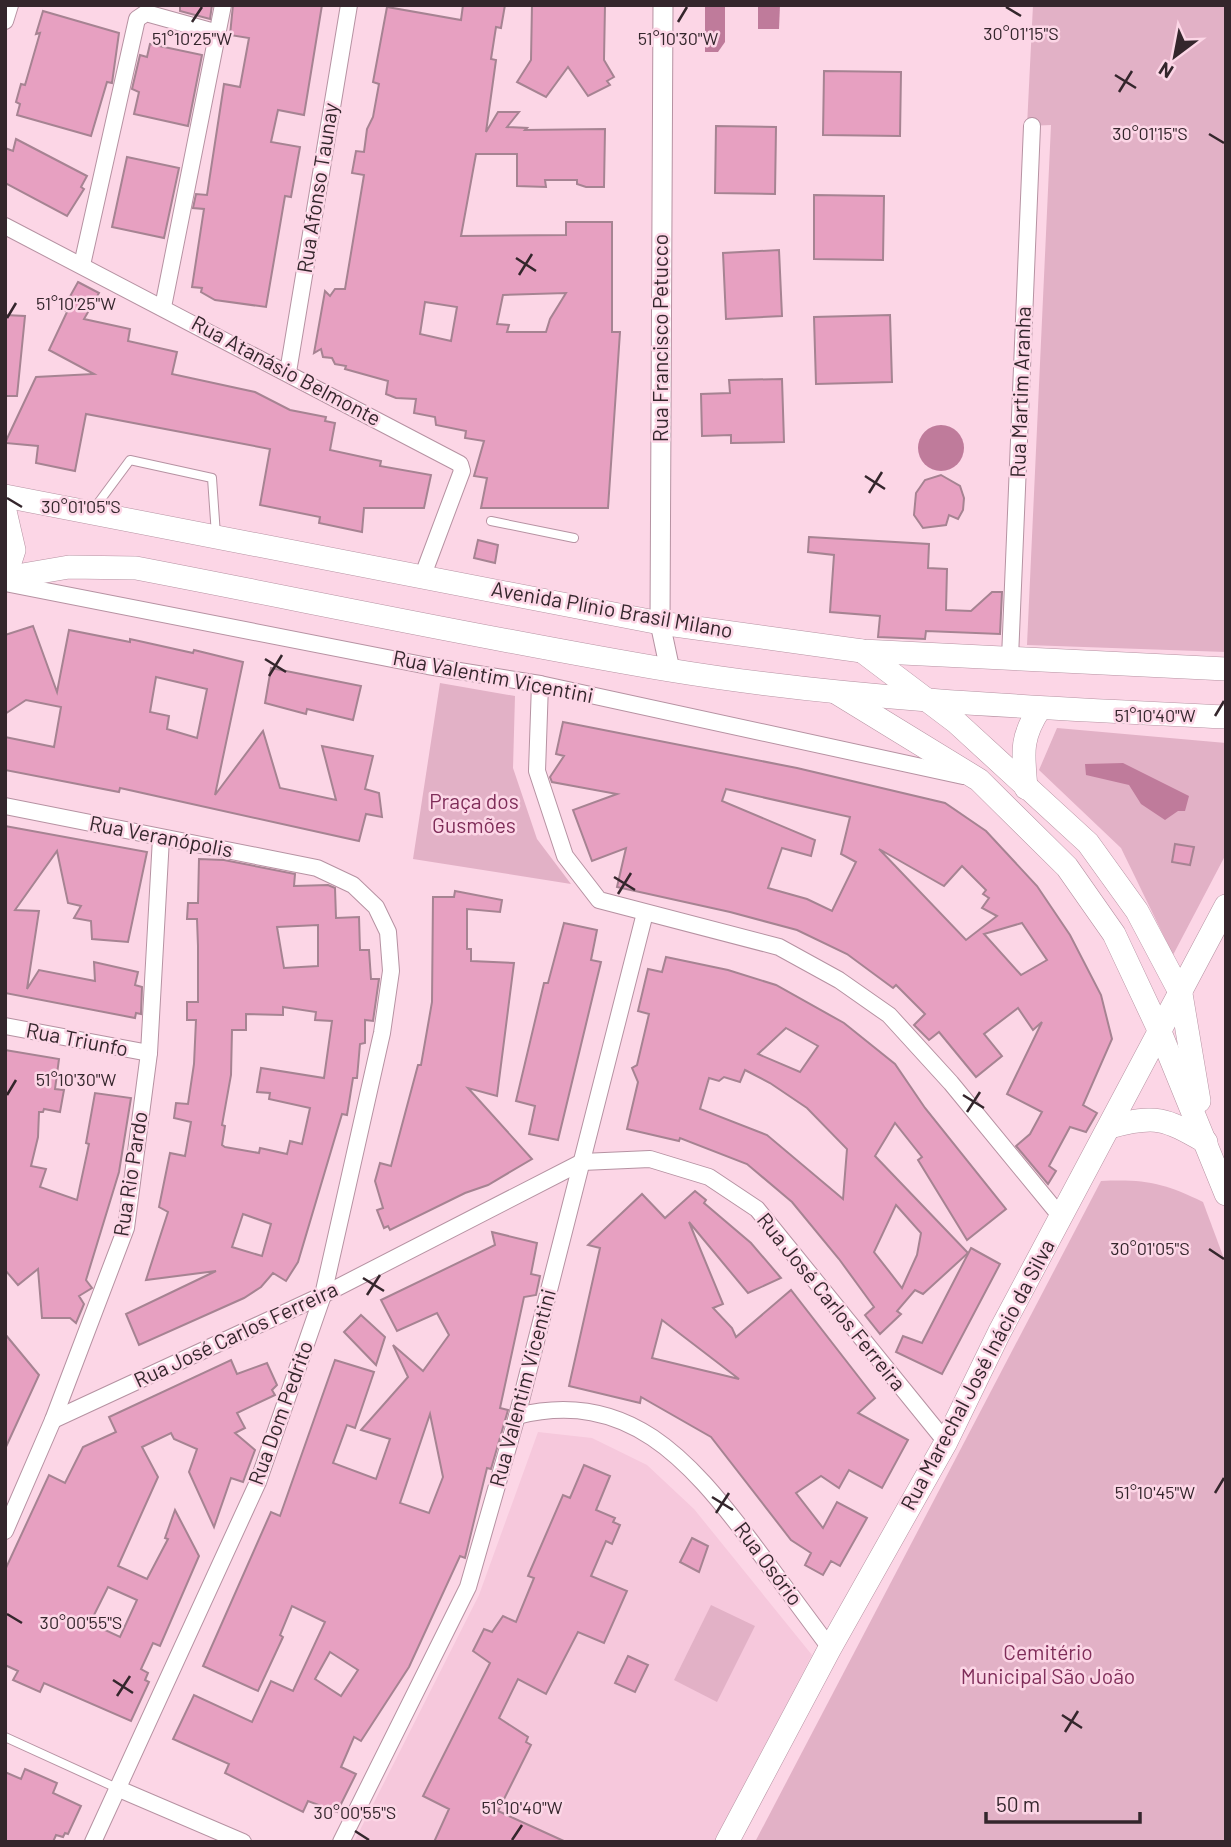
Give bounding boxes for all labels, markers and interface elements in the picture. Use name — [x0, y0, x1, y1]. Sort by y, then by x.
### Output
north arrow — [1140, 21, 1210, 91]
text: 30°01'15"S — [983, 22, 1059, 44]
text: 51°10'25"W — [152, 27, 232, 49]
text: 51°10'30"W — [638, 27, 719, 49]
text: N — [1154, 58, 1177, 84]
street label: Rua Afonso Taunay — [291, 101, 342, 275]
text: 30°01'15"S — [1112, 122, 1188, 144]
street label: Rua Francisco Petucco — [647, 234, 672, 442]
text: 51°10'25"W — [36, 292, 116, 314]
street label: Rua Martim Aranha — [1004, 306, 1035, 478]
street label: Rua Atanásio Belmonte — [188, 309, 386, 430]
text: 30°01'05"S — [41, 495, 121, 517]
street label: Avenida Plínio Brasil Milano — [490, 575, 735, 642]
street label: Rua Valentim Vicentini — [391, 644, 596, 707]
text: 51°10'40"W — [1114, 704, 1196, 726]
park label: Praça dos Gusmões — [429, 788, 519, 837]
street label: Rua Veranópolis — [87, 809, 235, 862]
street label: Rua Triunfo — [24, 1016, 130, 1061]
text: 51°10'30"W — [36, 1068, 117, 1090]
street label: Rua Rio Pardo — [107, 1109, 152, 1238]
street label: Rua José Carlos Ferreira — [753, 1207, 912, 1395]
street label: Rua Marechal José Inácio da Silva — [894, 1235, 1059, 1514]
text: 30°01'05"S — [1110, 1237, 1190, 1259]
street label: Rua José Carlos Ferreira — [129, 1275, 341, 1392]
street label: Rua Valentim Vicentini — [483, 1286, 560, 1489]
street label: Rua Dom Pedrito — [242, 1337, 317, 1488]
text: 51°10'45"W — [1115, 1481, 1195, 1503]
street label: Rua Osório — [730, 1516, 809, 1610]
text: 30°00'55"S — [40, 1611, 122, 1633]
park label: Cemitério Municipal São João — [961, 1639, 1135, 1688]
scale bar — [986, 1780, 1140, 1824]
text: 50 m — [996, 1791, 1040, 1816]
text: 51°10'40"W — [481, 1796, 563, 1818]
text: 30°00'55"S — [314, 1801, 396, 1823]

